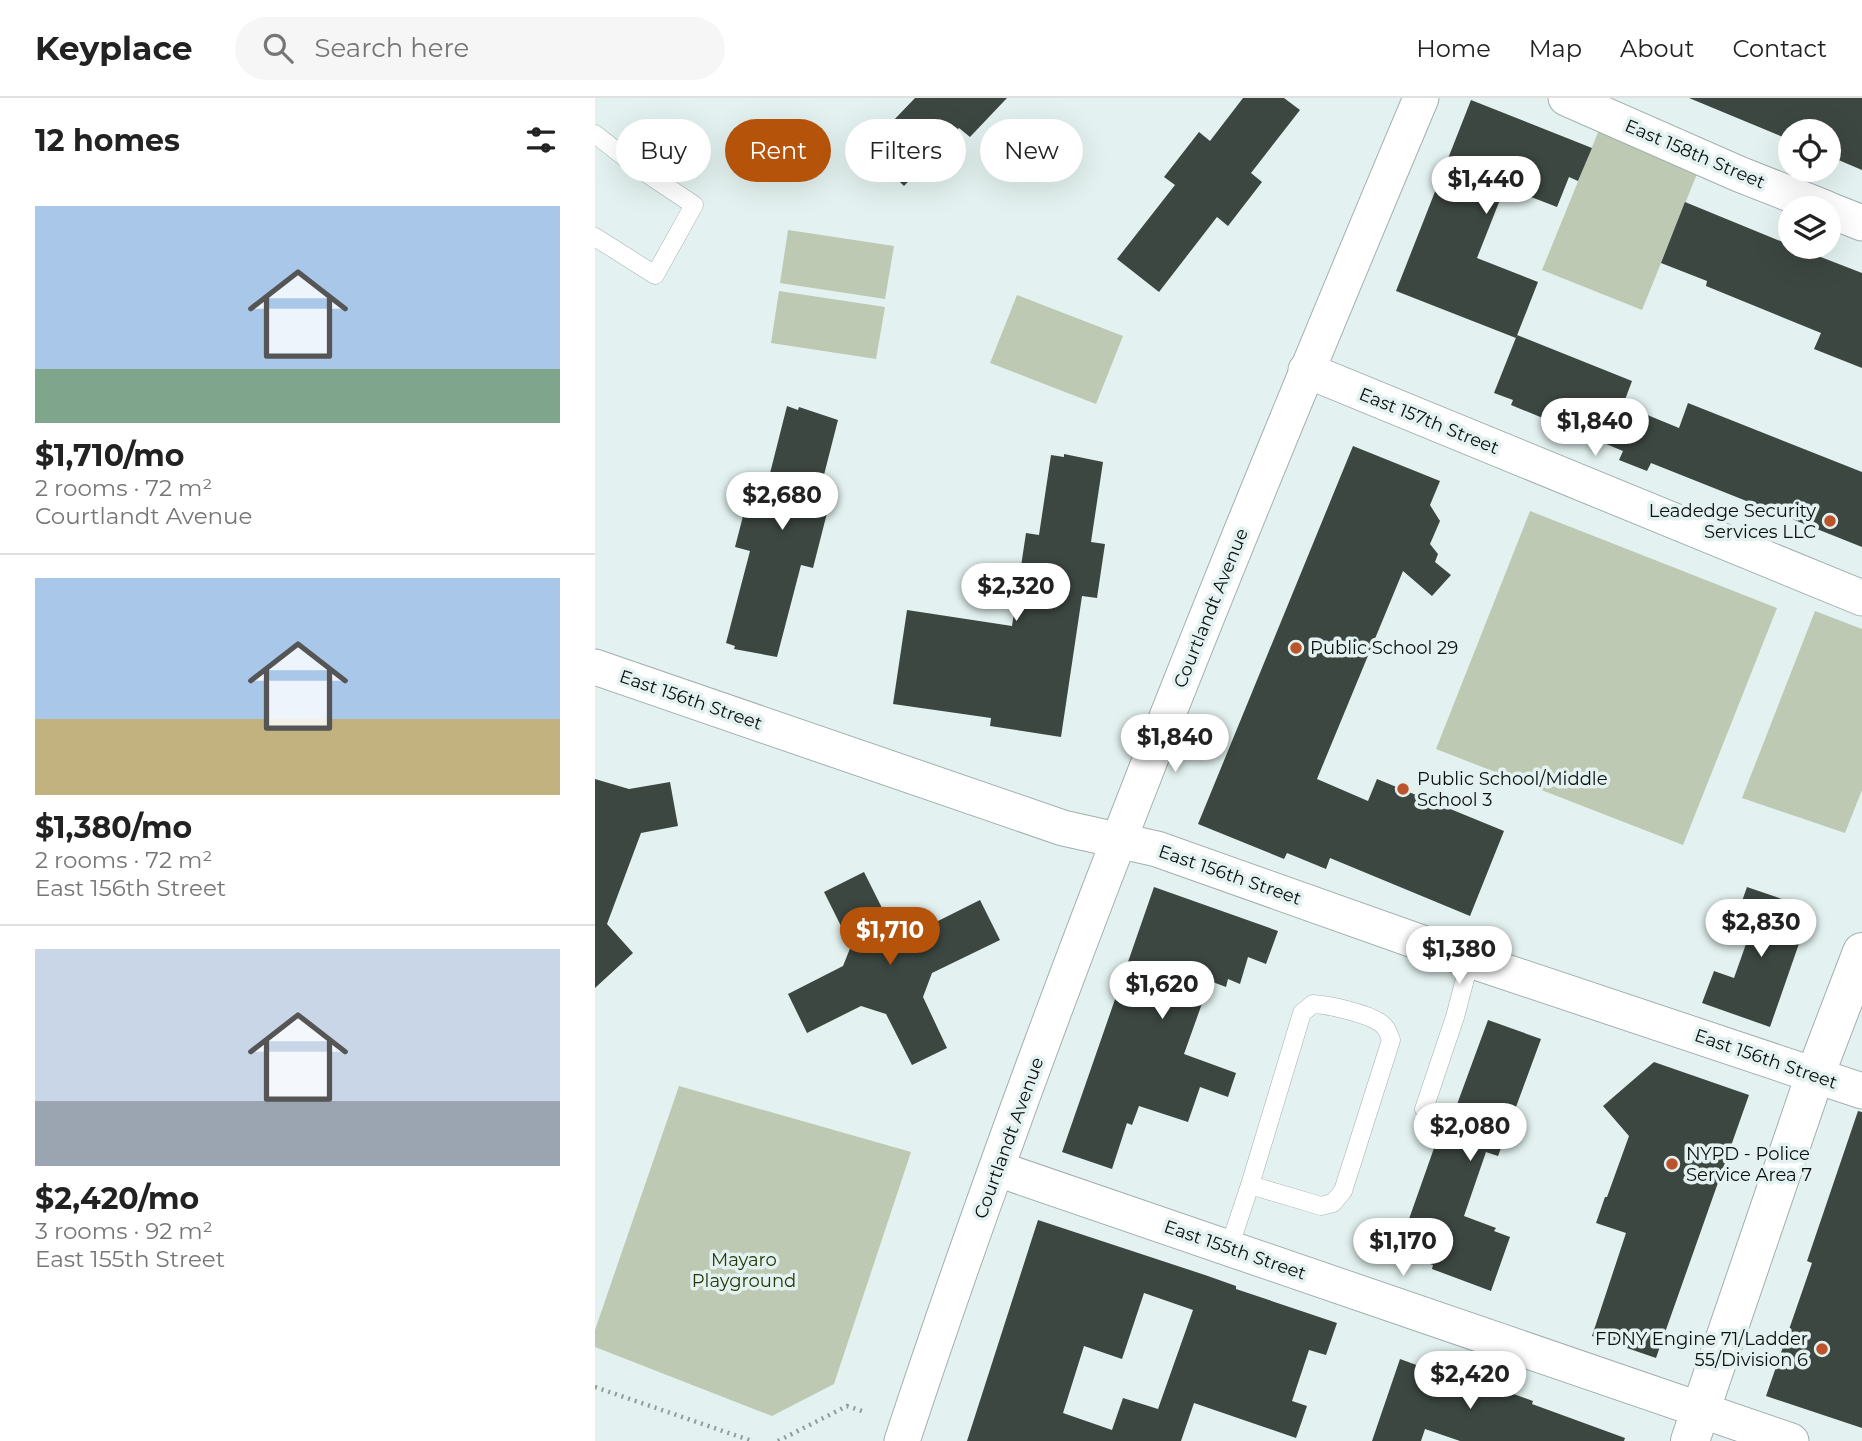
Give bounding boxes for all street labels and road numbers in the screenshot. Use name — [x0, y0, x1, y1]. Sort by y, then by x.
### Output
street label: East 158th Street — [1622, 115, 1768, 193]
street label: East 157th Street — [1356, 383, 1502, 459]
street label: Courtlandt Avenue — [1169, 525, 1253, 691]
street label: East 156th Street — [617, 665, 765, 735]
street label: East 156th Street — [1156, 840, 1304, 910]
street label: East 156th Street — [1692, 1024, 1840, 1094]
street label: Courtlandt Avenue — [970, 1054, 1048, 1222]
street label: East 155th Street — [1161, 1215, 1309, 1285]

